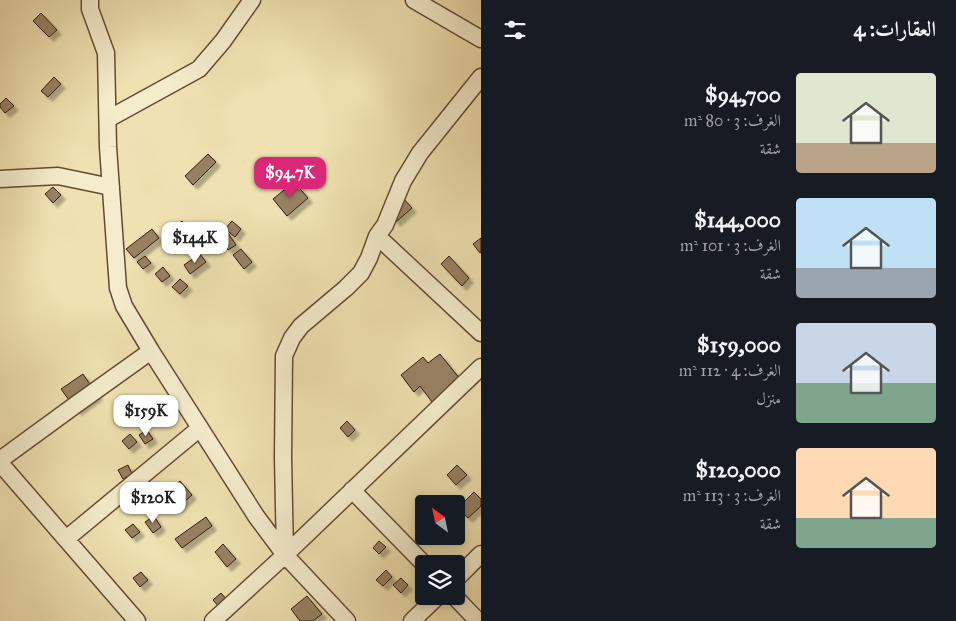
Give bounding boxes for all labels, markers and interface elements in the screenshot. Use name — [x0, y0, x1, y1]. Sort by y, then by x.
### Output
icon: filters — [501, 16, 529, 44]
text: العقارات: 4 — [853, 16, 936, 42]
text: $94,700 — [705, 82, 781, 108]
icon: home — [836, 93, 896, 153]
text: الغرف: 3 · 80 m² — [684, 111, 781, 130]
text: شقة — [760, 139, 781, 158]
pin: $94.7K — [249, 156, 331, 199]
text: $94.7K — [265, 163, 315, 182]
text: $144,000 — [694, 207, 781, 233]
icon: home — [836, 218, 896, 278]
pin: $144K — [160, 222, 230, 264]
text: $144K — [172, 228, 218, 247]
text: الغرف: 3 · 101 m² — [680, 236, 781, 255]
text: شقة — [760, 264, 781, 283]
text: $159,000 — [697, 332, 781, 358]
icon: home — [836, 343, 896, 403]
text: الغرف: 4 · 112 m² — [679, 361, 781, 380]
text: منزل — [756, 389, 781, 408]
pin: $159K — [111, 394, 181, 437]
text: $159K — [124, 401, 168, 420]
text: $120,000 — [695, 457, 781, 483]
icon: home — [836, 468, 896, 528]
pin: $120K — [118, 482, 188, 524]
text: الغرف: 3 · 113 m² — [683, 486, 781, 505]
text: $120K — [131, 488, 175, 507]
north arrow — [415, 495, 465, 545]
map controls — [415, 495, 465, 605]
text: شقة — [760, 514, 781, 533]
button: layers — [415, 555, 465, 605]

